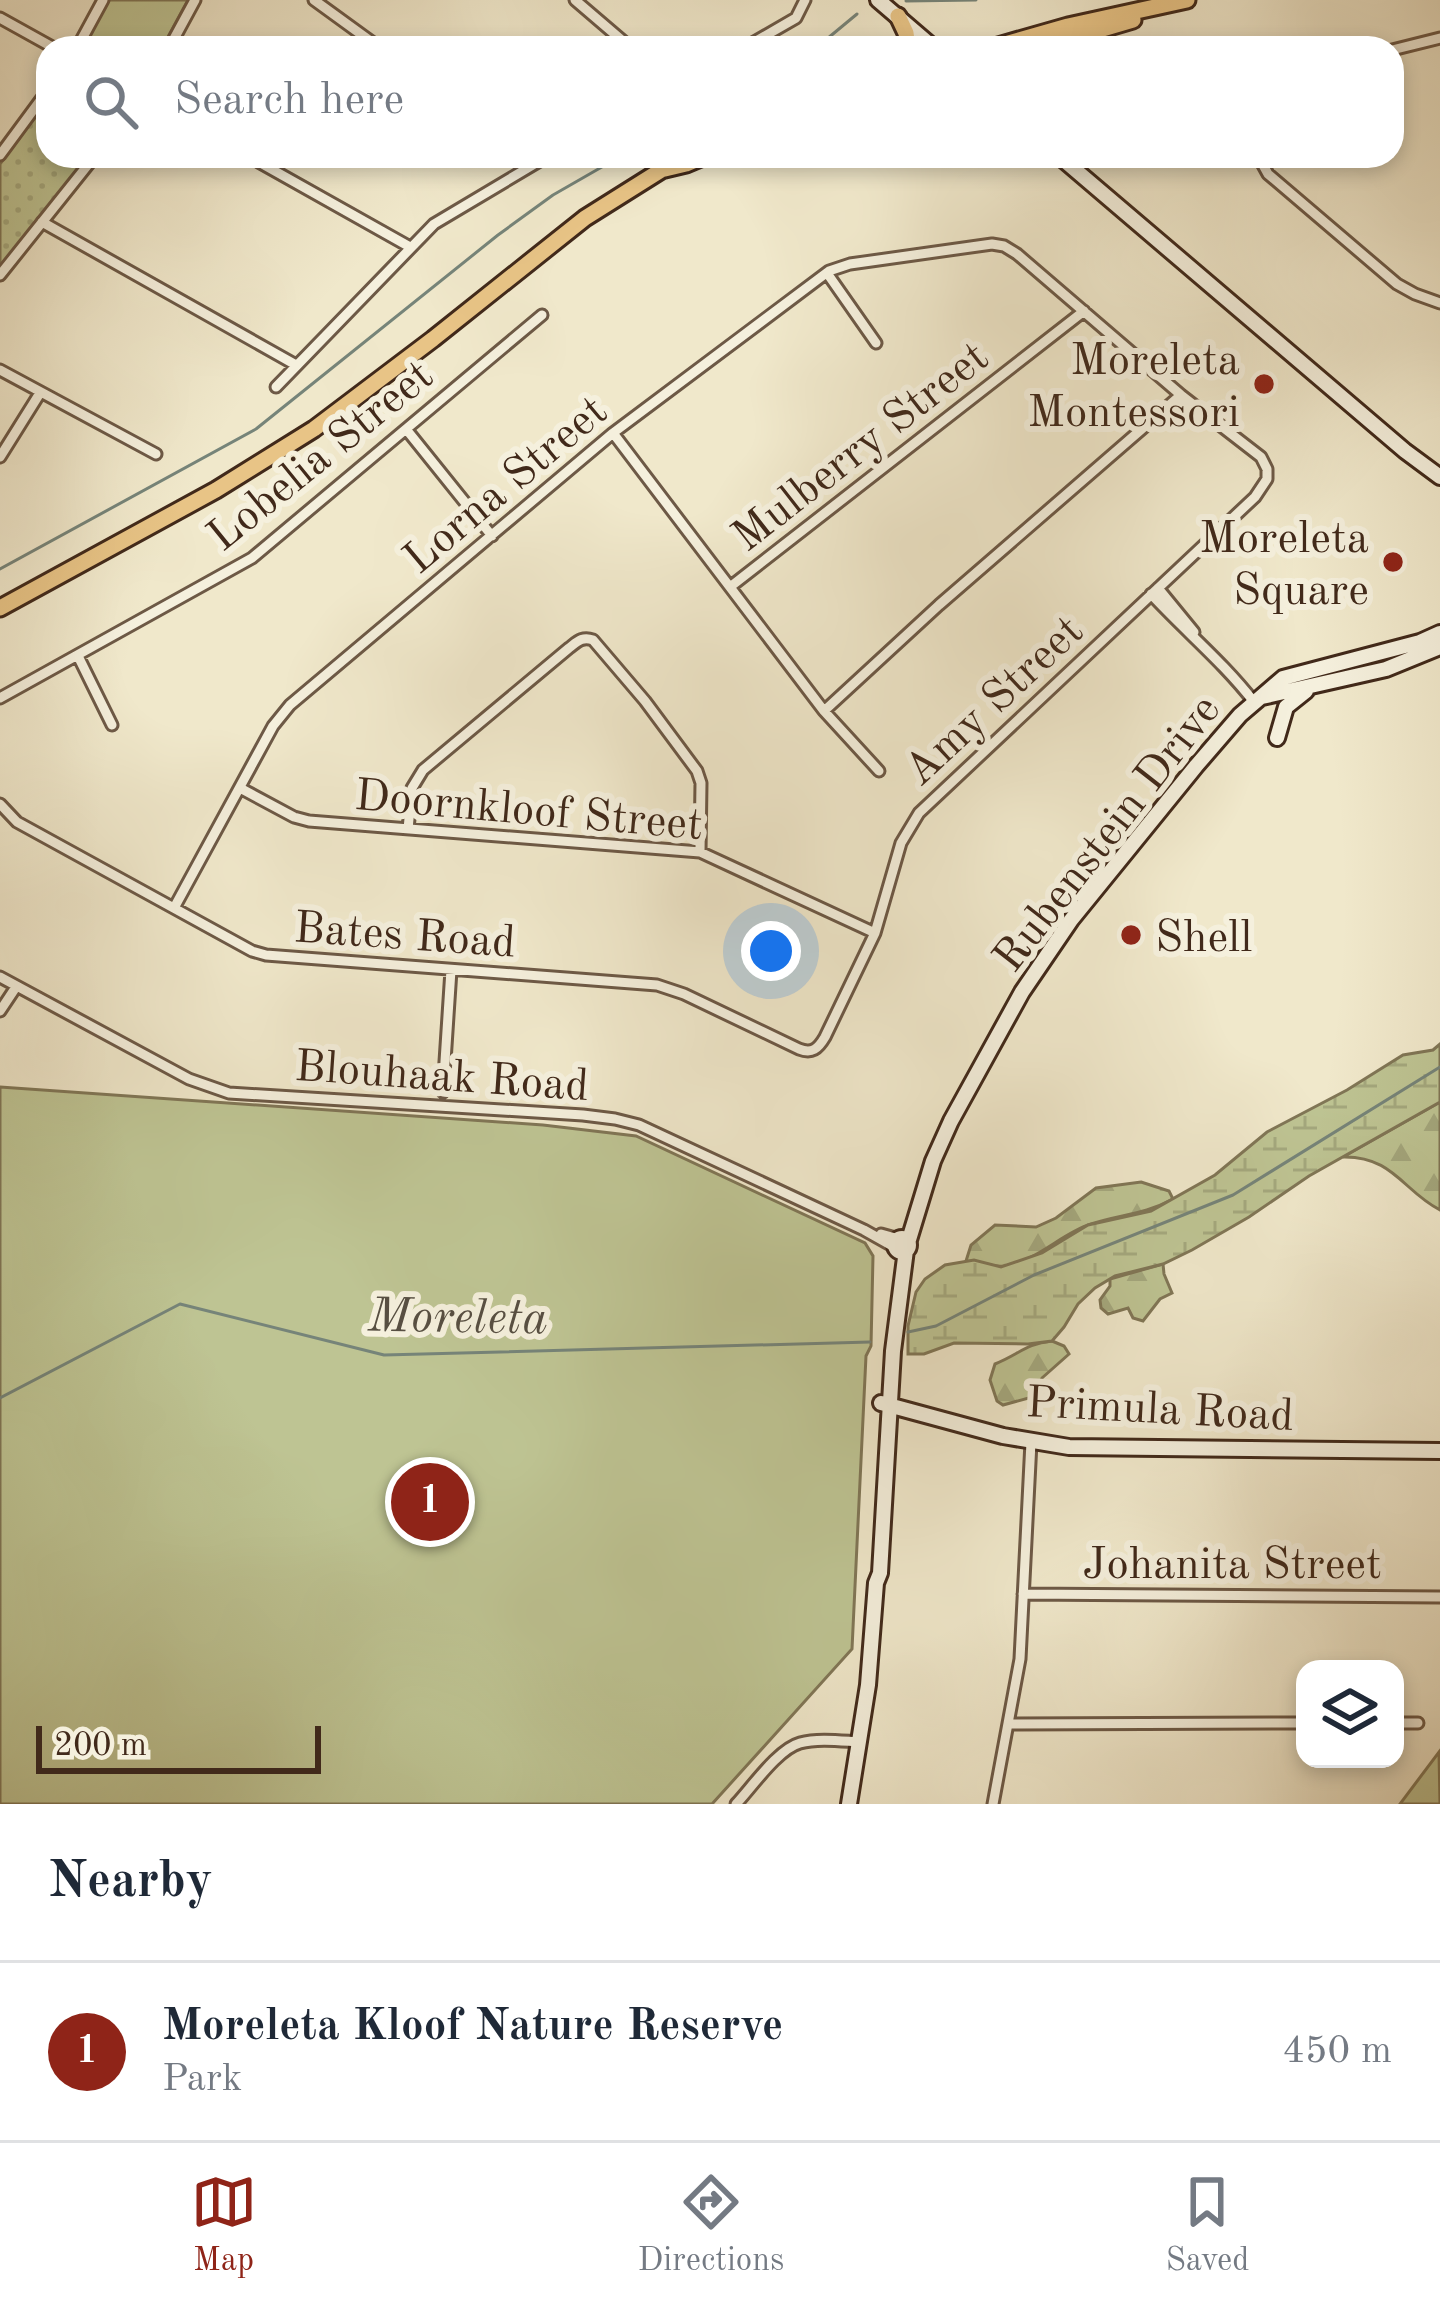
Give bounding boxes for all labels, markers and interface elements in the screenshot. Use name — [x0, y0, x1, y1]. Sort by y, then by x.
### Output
search box — [36, 36, 1404, 168]
icon: search — [78, 69, 144, 135]
text: Search here — [174, 79, 404, 124]
street label: Mulberry Street — [726, 335, 998, 562]
place label: Moreleta Montessori — [1027, 340, 1240, 437]
street label: Lobelia Street — [201, 354, 443, 561]
marker: Moreleta Montessori — [1251, 371, 1277, 397]
street label: Lorna Street — [397, 389, 617, 584]
place label: Moreleta Square — [1199, 518, 1369, 615]
marker: Moreleta Square — [1380, 549, 1406, 575]
street label: Amy Street — [897, 609, 1093, 796]
street label: Rubenstein Drive — [987, 688, 1230, 982]
street label: Doornkloof Street — [353, 775, 705, 850]
street label: Bates Road — [292, 907, 517, 968]
place label: Shell — [1155, 917, 1252, 962]
your location — [741, 921, 801, 981]
marker: Shell — [1118, 922, 1144, 948]
street label: Blouhaak Road — [293, 1046, 590, 1111]
water label: Moreleta — [366, 1293, 548, 1345]
street label: Primula Road — [1025, 1382, 1295, 1441]
pin: 1 — [391, 1457, 469, 1547]
street label: Johanita Street — [1082, 1544, 1382, 1589]
map controls — [1296, 1660, 1404, 1768]
button: layers — [1296, 1660, 1404, 1768]
scale bar — [36, 1720, 321, 1773]
text: 200 m — [54, 1730, 147, 1763]
text: Nearby — [48, 1857, 213, 1908]
text: Moreleta Kloof Nature Reserve — [162, 2005, 783, 2050]
text: 1 — [76, 2032, 98, 2071]
text: 450 m — [1282, 2032, 1392, 2071]
text: Park — [162, 2060, 242, 2099]
tab: Map — [191, 2169, 257, 2282]
tab: Directions — [638, 2169, 784, 2282]
tab: Saved — [1165, 2169, 1249, 2282]

